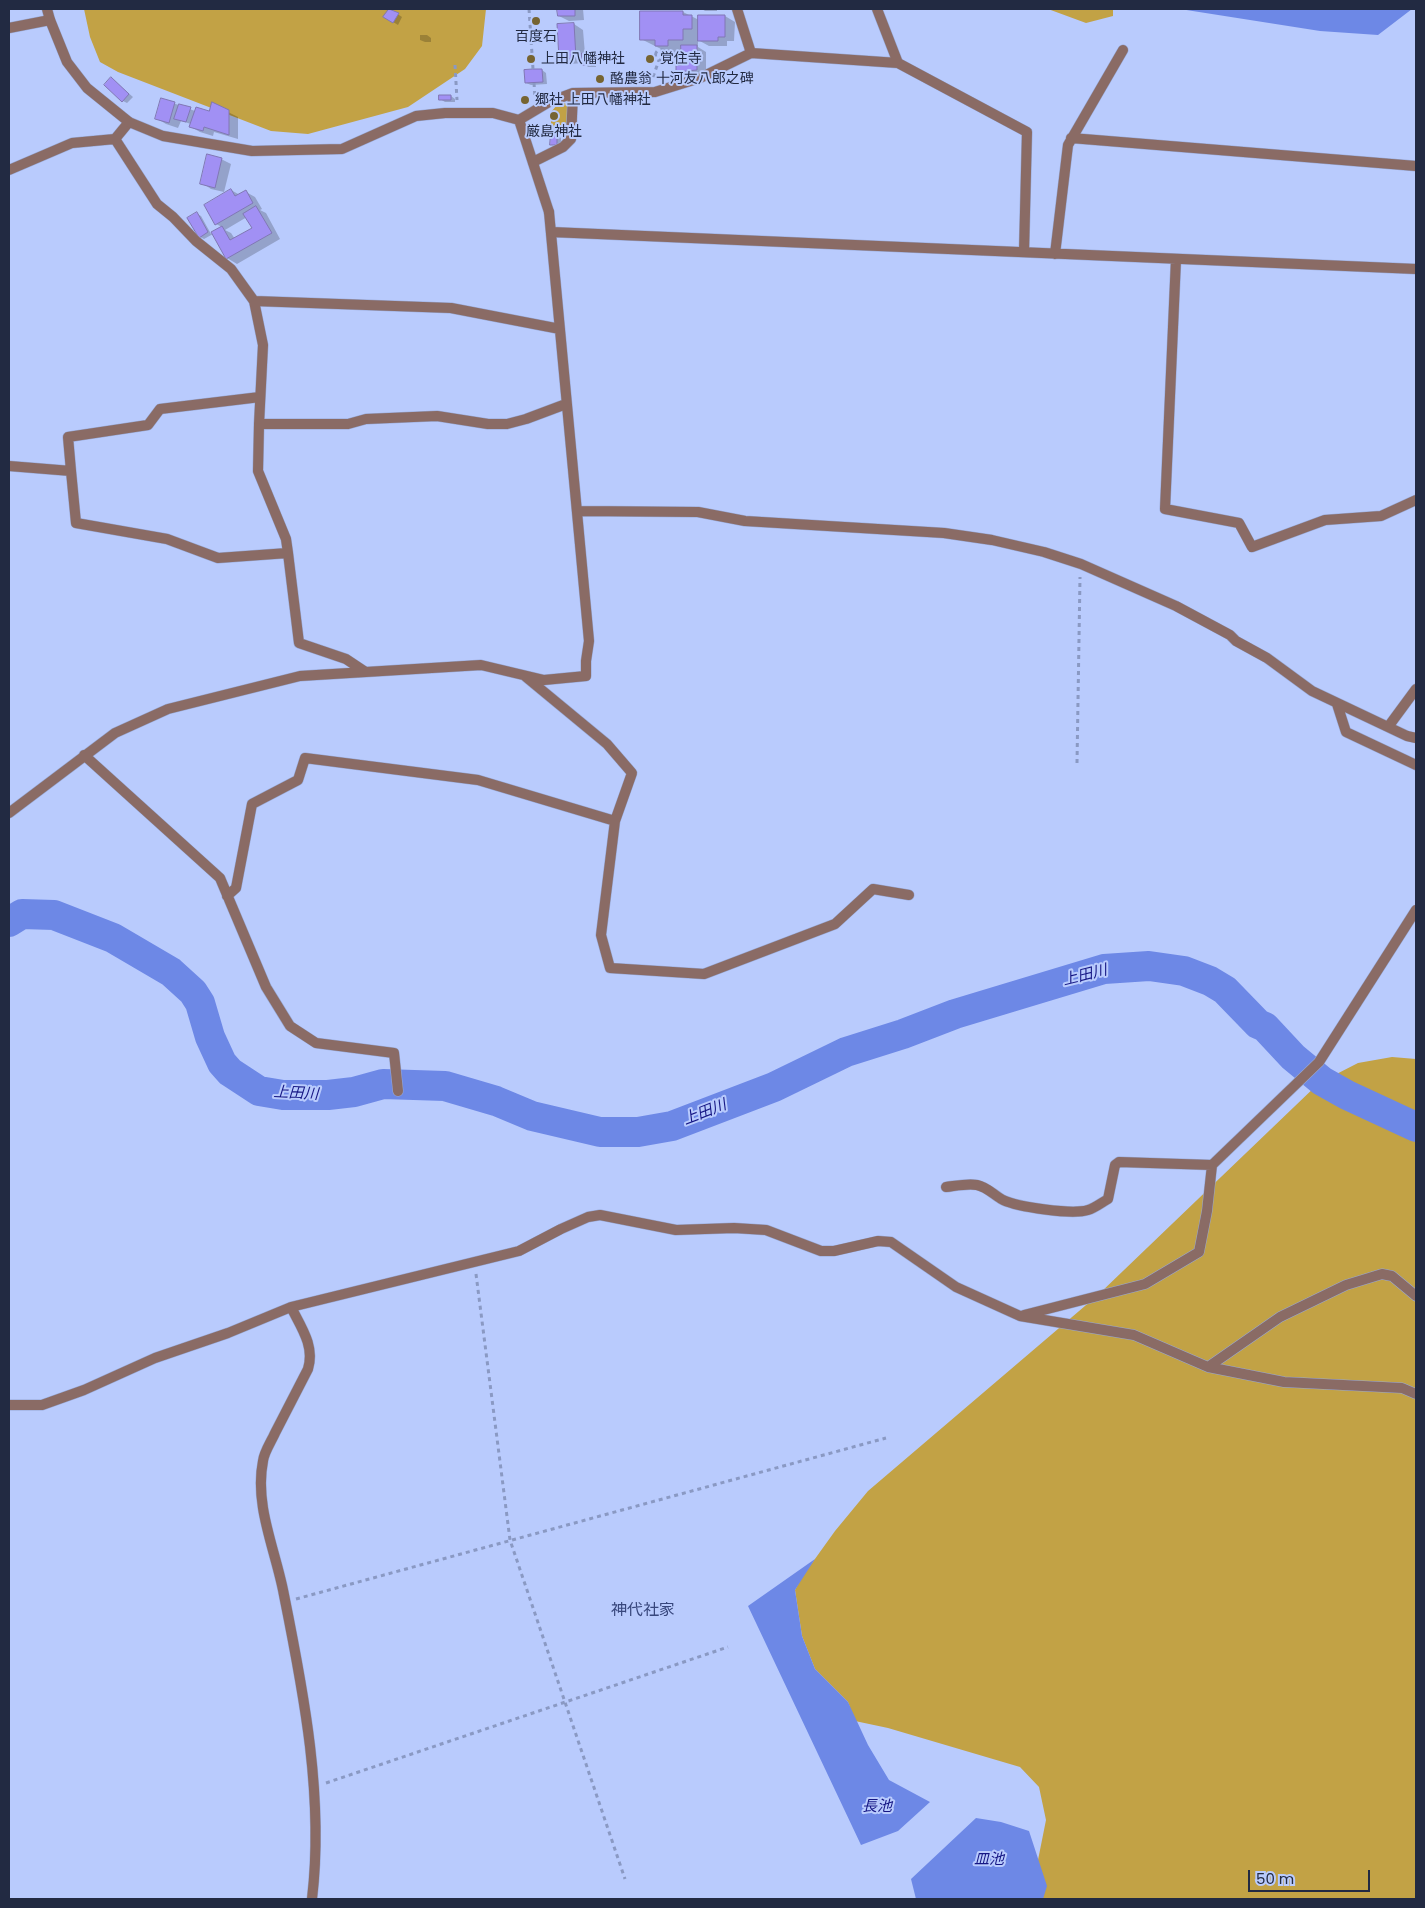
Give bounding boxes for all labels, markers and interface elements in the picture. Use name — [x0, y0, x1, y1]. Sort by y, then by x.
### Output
marker: 百度石 — [530, 15, 542, 27]
place label: 百度石 — [515, 29, 557, 45]
place label: 上田八幡神社 — [541, 51, 625, 67]
place label: 覚住寺 — [660, 51, 702, 67]
marker: 上田八幡神社 — [525, 53, 537, 65]
marker: 覚住寺 — [644, 53, 656, 65]
place label: 酪農翁 十河友八郎之碑 — [610, 71, 754, 87]
marker: 酪農翁 十河友八郎之碑 — [594, 73, 606, 85]
place label: 郷社 上田八幡神社 — [535, 92, 651, 108]
marker: 郷社 上田八幡神社 — [519, 94, 531, 106]
marker: 厳島神社 — [548, 110, 560, 122]
place label: 厳島神社 — [526, 124, 582, 140]
water label: 上田川 — [1061, 962, 1109, 990]
water label: 上田川 — [273, 1084, 319, 1104]
water label: 上田川 — [681, 1097, 729, 1129]
district label: 神代社家 — [611, 1601, 675, 1621]
water label: 長池 — [862, 1798, 892, 1816]
water label: 皿池 — [974, 1851, 1004, 1869]
scale bar — [1250, 1860, 1372, 1892]
text: 50 m — [1256, 1868, 1294, 1889]

